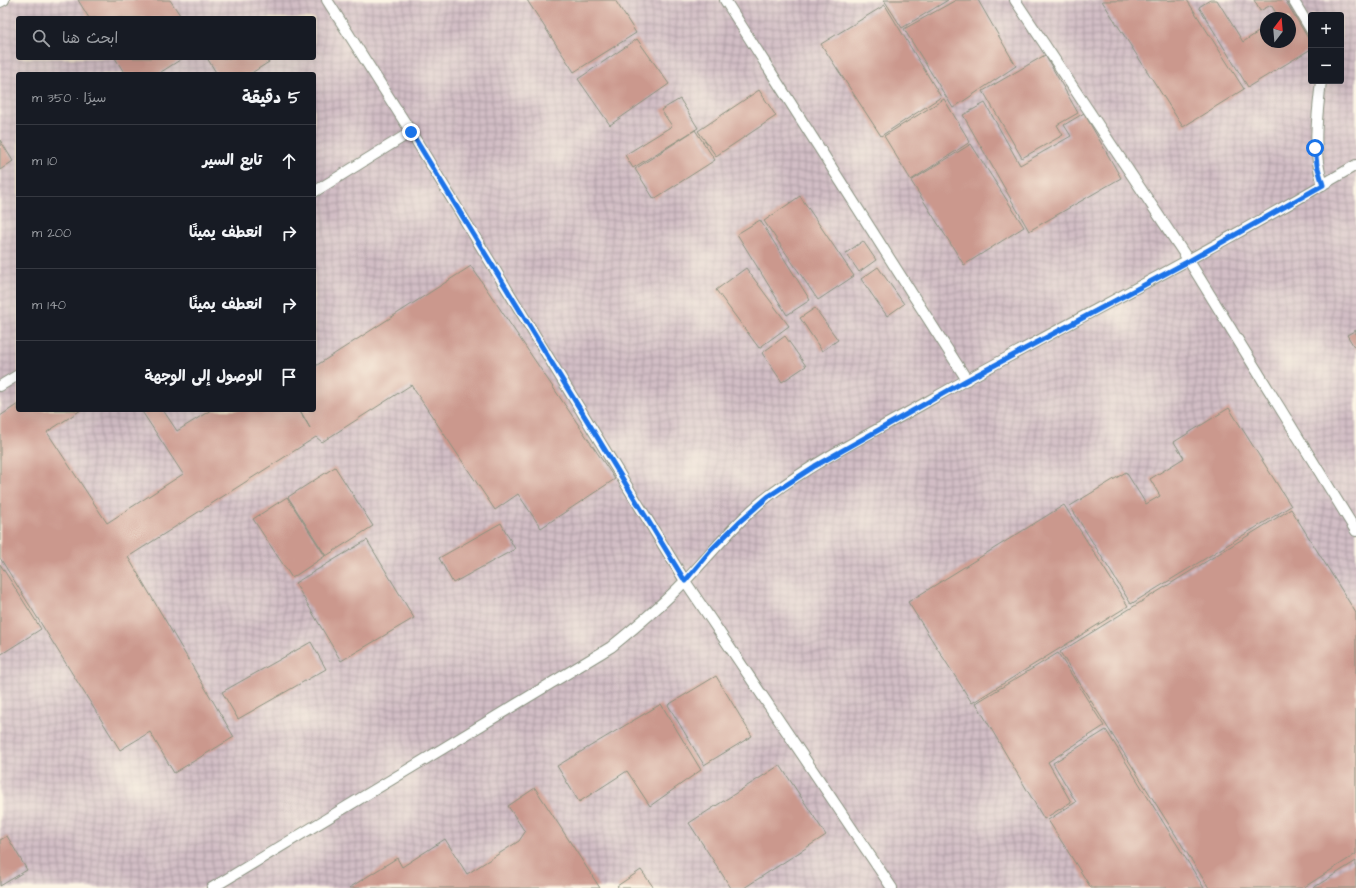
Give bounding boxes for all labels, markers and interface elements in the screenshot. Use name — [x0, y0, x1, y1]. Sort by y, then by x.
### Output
north arrow — [1260, 12, 1296, 48]
map controls — [1308, 12, 1344, 84]
button: + — [1308, 12, 1344, 48]
search box — [16, 16, 316, 60]
icon: search — [30, 27, 52, 49]
text: ابحث هنا — [62, 28, 118, 49]
button: − — [1308, 48, 1344, 84]
text: 5 دقيقة — [242, 86, 300, 110]
text: سيرًا · 350 m — [32, 89, 106, 107]
route end — [402, 123, 420, 141]
route start — [1306, 139, 1324, 157]
text: تابع السير — [203, 150, 262, 171]
icon: ahead — [278, 150, 300, 172]
text: 10 m — [32, 152, 57, 170]
text: انعطف يمينًا — [189, 222, 262, 243]
icon: right — [278, 222, 300, 244]
text: 200 m — [32, 224, 71, 242]
text: انعطف يمينًا — [189, 294, 262, 315]
icon: right — [278, 294, 300, 316]
text: 140 m — [32, 296, 66, 314]
text: الوصول إلى الوجهة — [145, 366, 262, 387]
icon: arrive — [278, 366, 300, 388]

